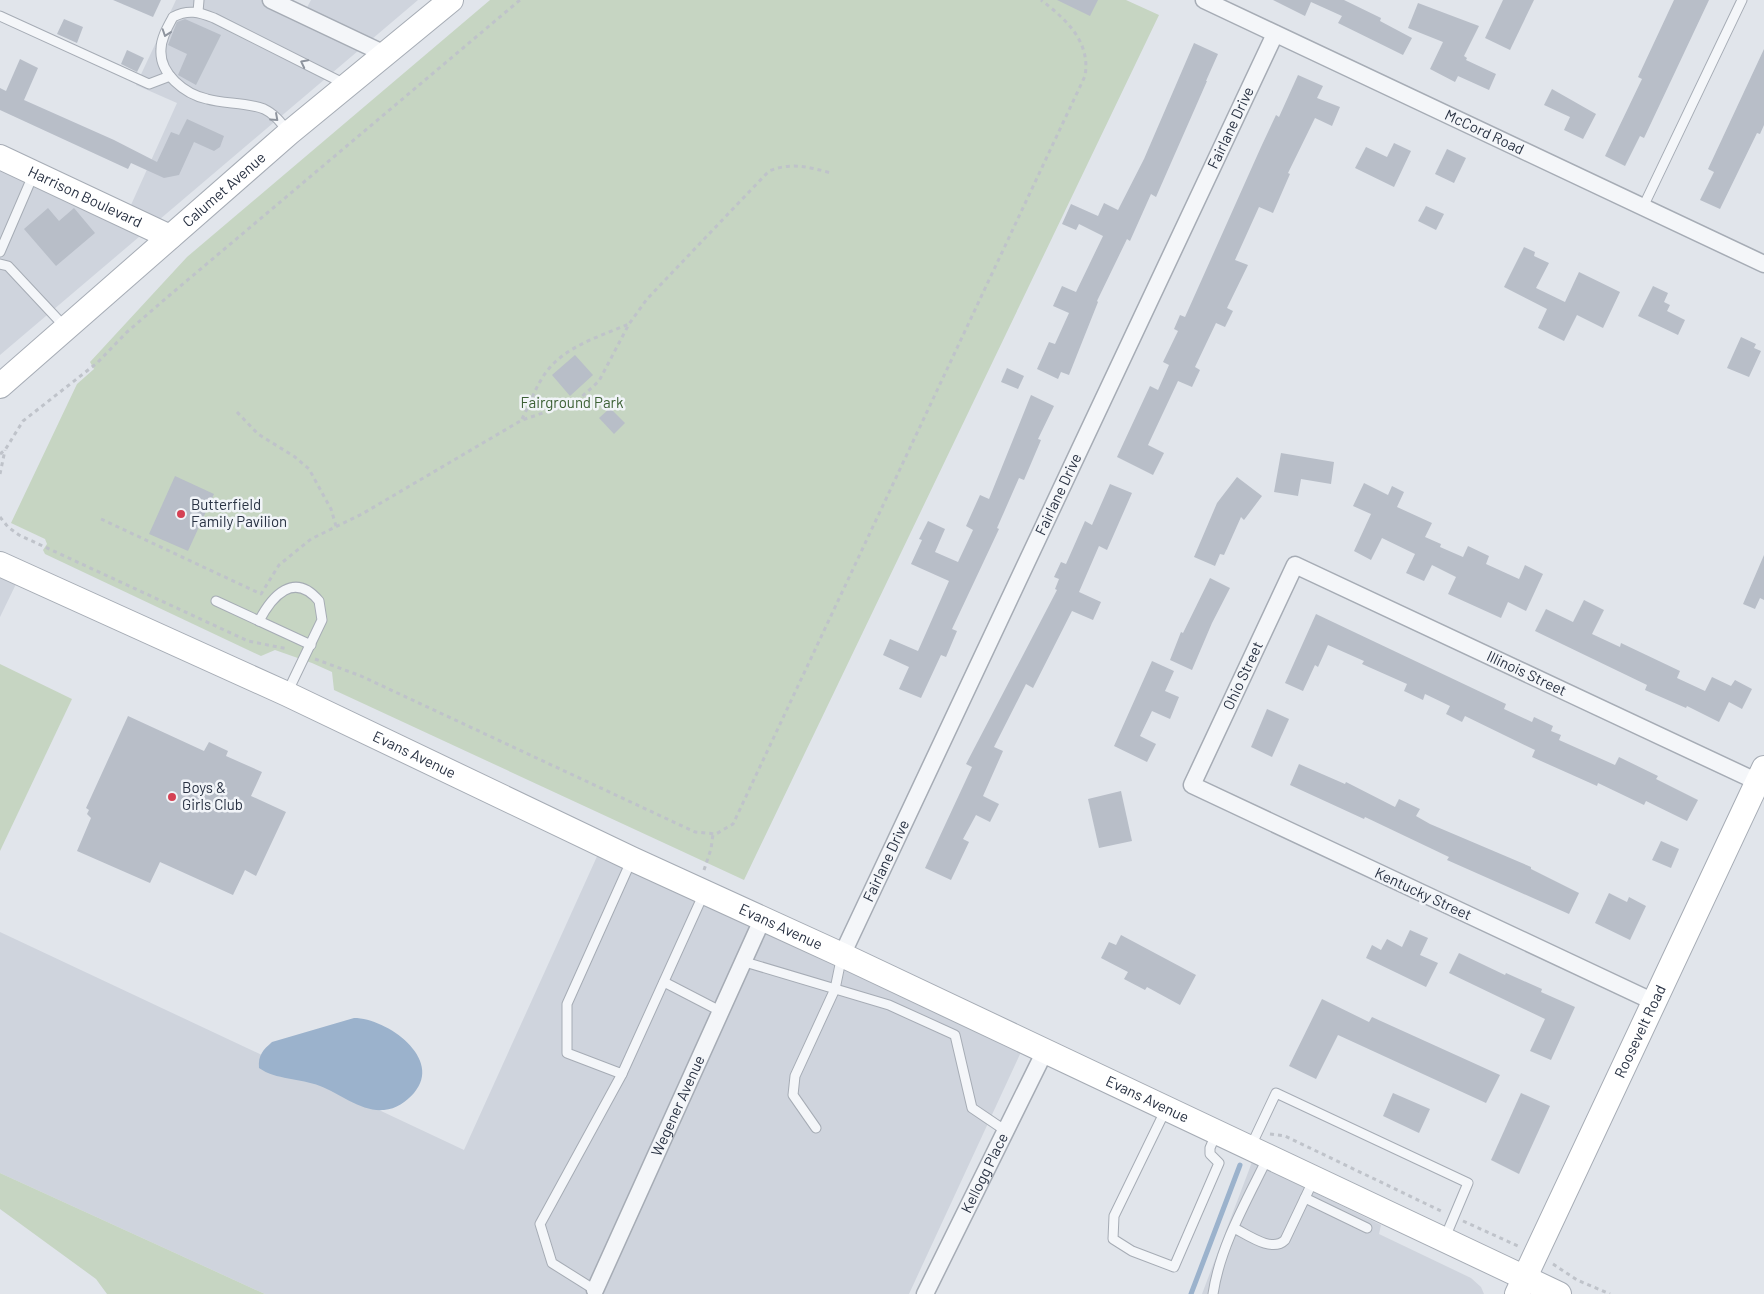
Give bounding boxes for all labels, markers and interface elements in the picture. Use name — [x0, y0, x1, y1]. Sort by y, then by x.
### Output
one-way arrow — [162, 28, 172, 37]
one-way arrow — [301, 60, 310, 70]
street label: Fairlane Drive — [1203, 84, 1257, 171]
street label: McCord Road — [1442, 105, 1527, 158]
one-way arrow — [269, 112, 278, 121]
street label: Calumet Avenue — [178, 148, 269, 230]
street label: Harrison Boulevard — [26, 162, 145, 231]
park label: Fairground Park — [520, 393, 624, 411]
street label: Fairlane Drive — [1031, 450, 1085, 538]
place label: Butterfield Family Pavilion — [191, 495, 287, 530]
marker: Butterfield Family Pavilion — [175, 508, 187, 520]
street label: Ohio Street — [1218, 638, 1266, 712]
street label: Illinois Street — [1484, 646, 1570, 699]
street label: Evans Avenue — [370, 726, 459, 781]
place label: Boys & Girls Club — [182, 778, 243, 813]
marker: Boys & Girls Club — [166, 791, 178, 803]
street label: Fairlane Drive — [858, 817, 912, 904]
street label: Kentucky Street — [1372, 863, 1475, 923]
street label: Evans Avenue — [737, 899, 826, 953]
street label: Roosevelt Road — [1610, 982, 1669, 1080]
street label: Wegener Avenue — [647, 1052, 708, 1159]
street label: Evans Avenue — [1103, 1071, 1192, 1126]
street label: Kellogg Place — [957, 1130, 1011, 1215]

